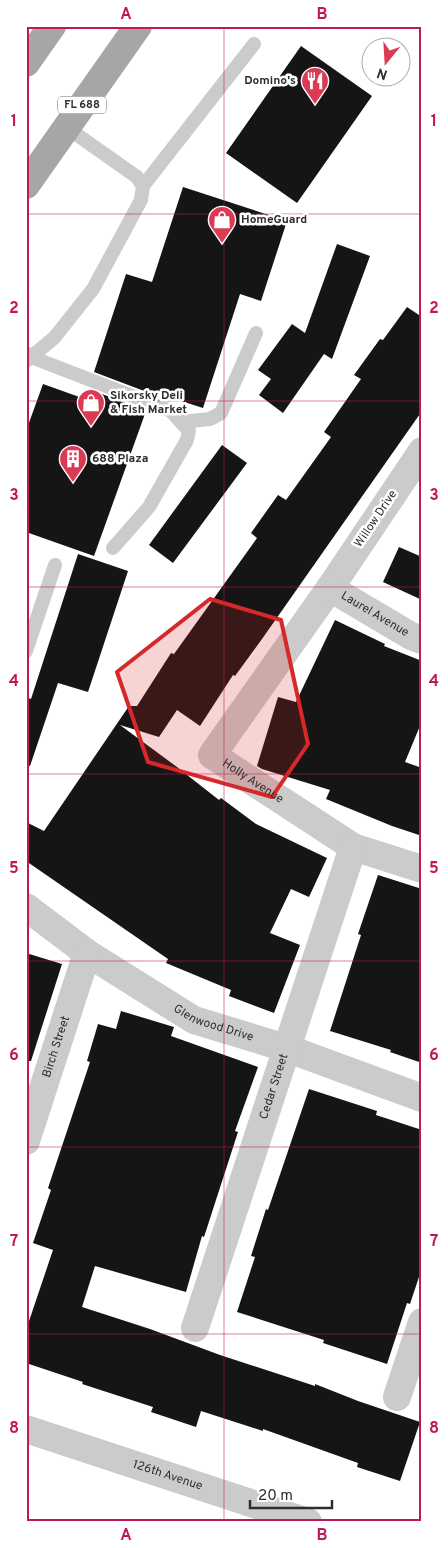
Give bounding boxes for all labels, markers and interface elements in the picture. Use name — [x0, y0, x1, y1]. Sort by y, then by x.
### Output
text: A — [120, 5, 132, 25]
text: B — [316, 5, 328, 25]
north arrow — [360, 38, 410, 88]
text: N — [375, 63, 390, 83]
restaurant icon: Domino's — [300, 66, 330, 105]
place label: Domino's — [244, 73, 296, 89]
road number: FL 688 — [58, 96, 106, 114]
text: 1 — [11, 112, 17, 132]
text: 1 — [431, 112, 437, 132]
shop icon: HomeGuard — [207, 205, 237, 244]
place label: HomeGuard — [241, 212, 307, 228]
text: 2 — [9, 299, 19, 319]
text: 2 — [429, 299, 439, 319]
shop icon: Sikorsky Deli & Fish Market — [76, 388, 106, 427]
place label: Sikorsky Deli & Fish Market — [110, 388, 187, 418]
building icon: 688 Plaza — [58, 444, 88, 483]
place label: 688 Plaza — [92, 451, 149, 467]
text: 3 — [9, 486, 19, 506]
text: 3 — [429, 486, 439, 506]
street label: Willow Drive — [351, 487, 401, 551]
street label: Laurel Avenue — [338, 588, 412, 641]
text: 4 — [9, 672, 19, 692]
text: 4 — [429, 672, 439, 692]
street label: Holly Avenue — [219, 756, 286, 807]
text: 5 — [9, 859, 19, 879]
text: 5 — [429, 859, 439, 879]
street label: Glenwood Drive — [170, 1001, 255, 1046]
street label: Birch Street — [39, 1014, 74, 1080]
text: 6 — [9, 1046, 19, 1066]
text: 6 — [429, 1046, 439, 1066]
street label: Cedar Street — [256, 1052, 293, 1122]
text: 7 — [10, 1232, 18, 1252]
text: 7 — [430, 1232, 438, 1252]
text: 8 — [9, 1419, 19, 1439]
text: 8 — [429, 1419, 439, 1439]
street label: 126th Avenue — [131, 1457, 204, 1495]
scale bar — [250, 1478, 333, 1510]
text: 20 m — [258, 1487, 293, 1506]
text: A — [120, 1526, 132, 1546]
text: B — [316, 1526, 328, 1546]

